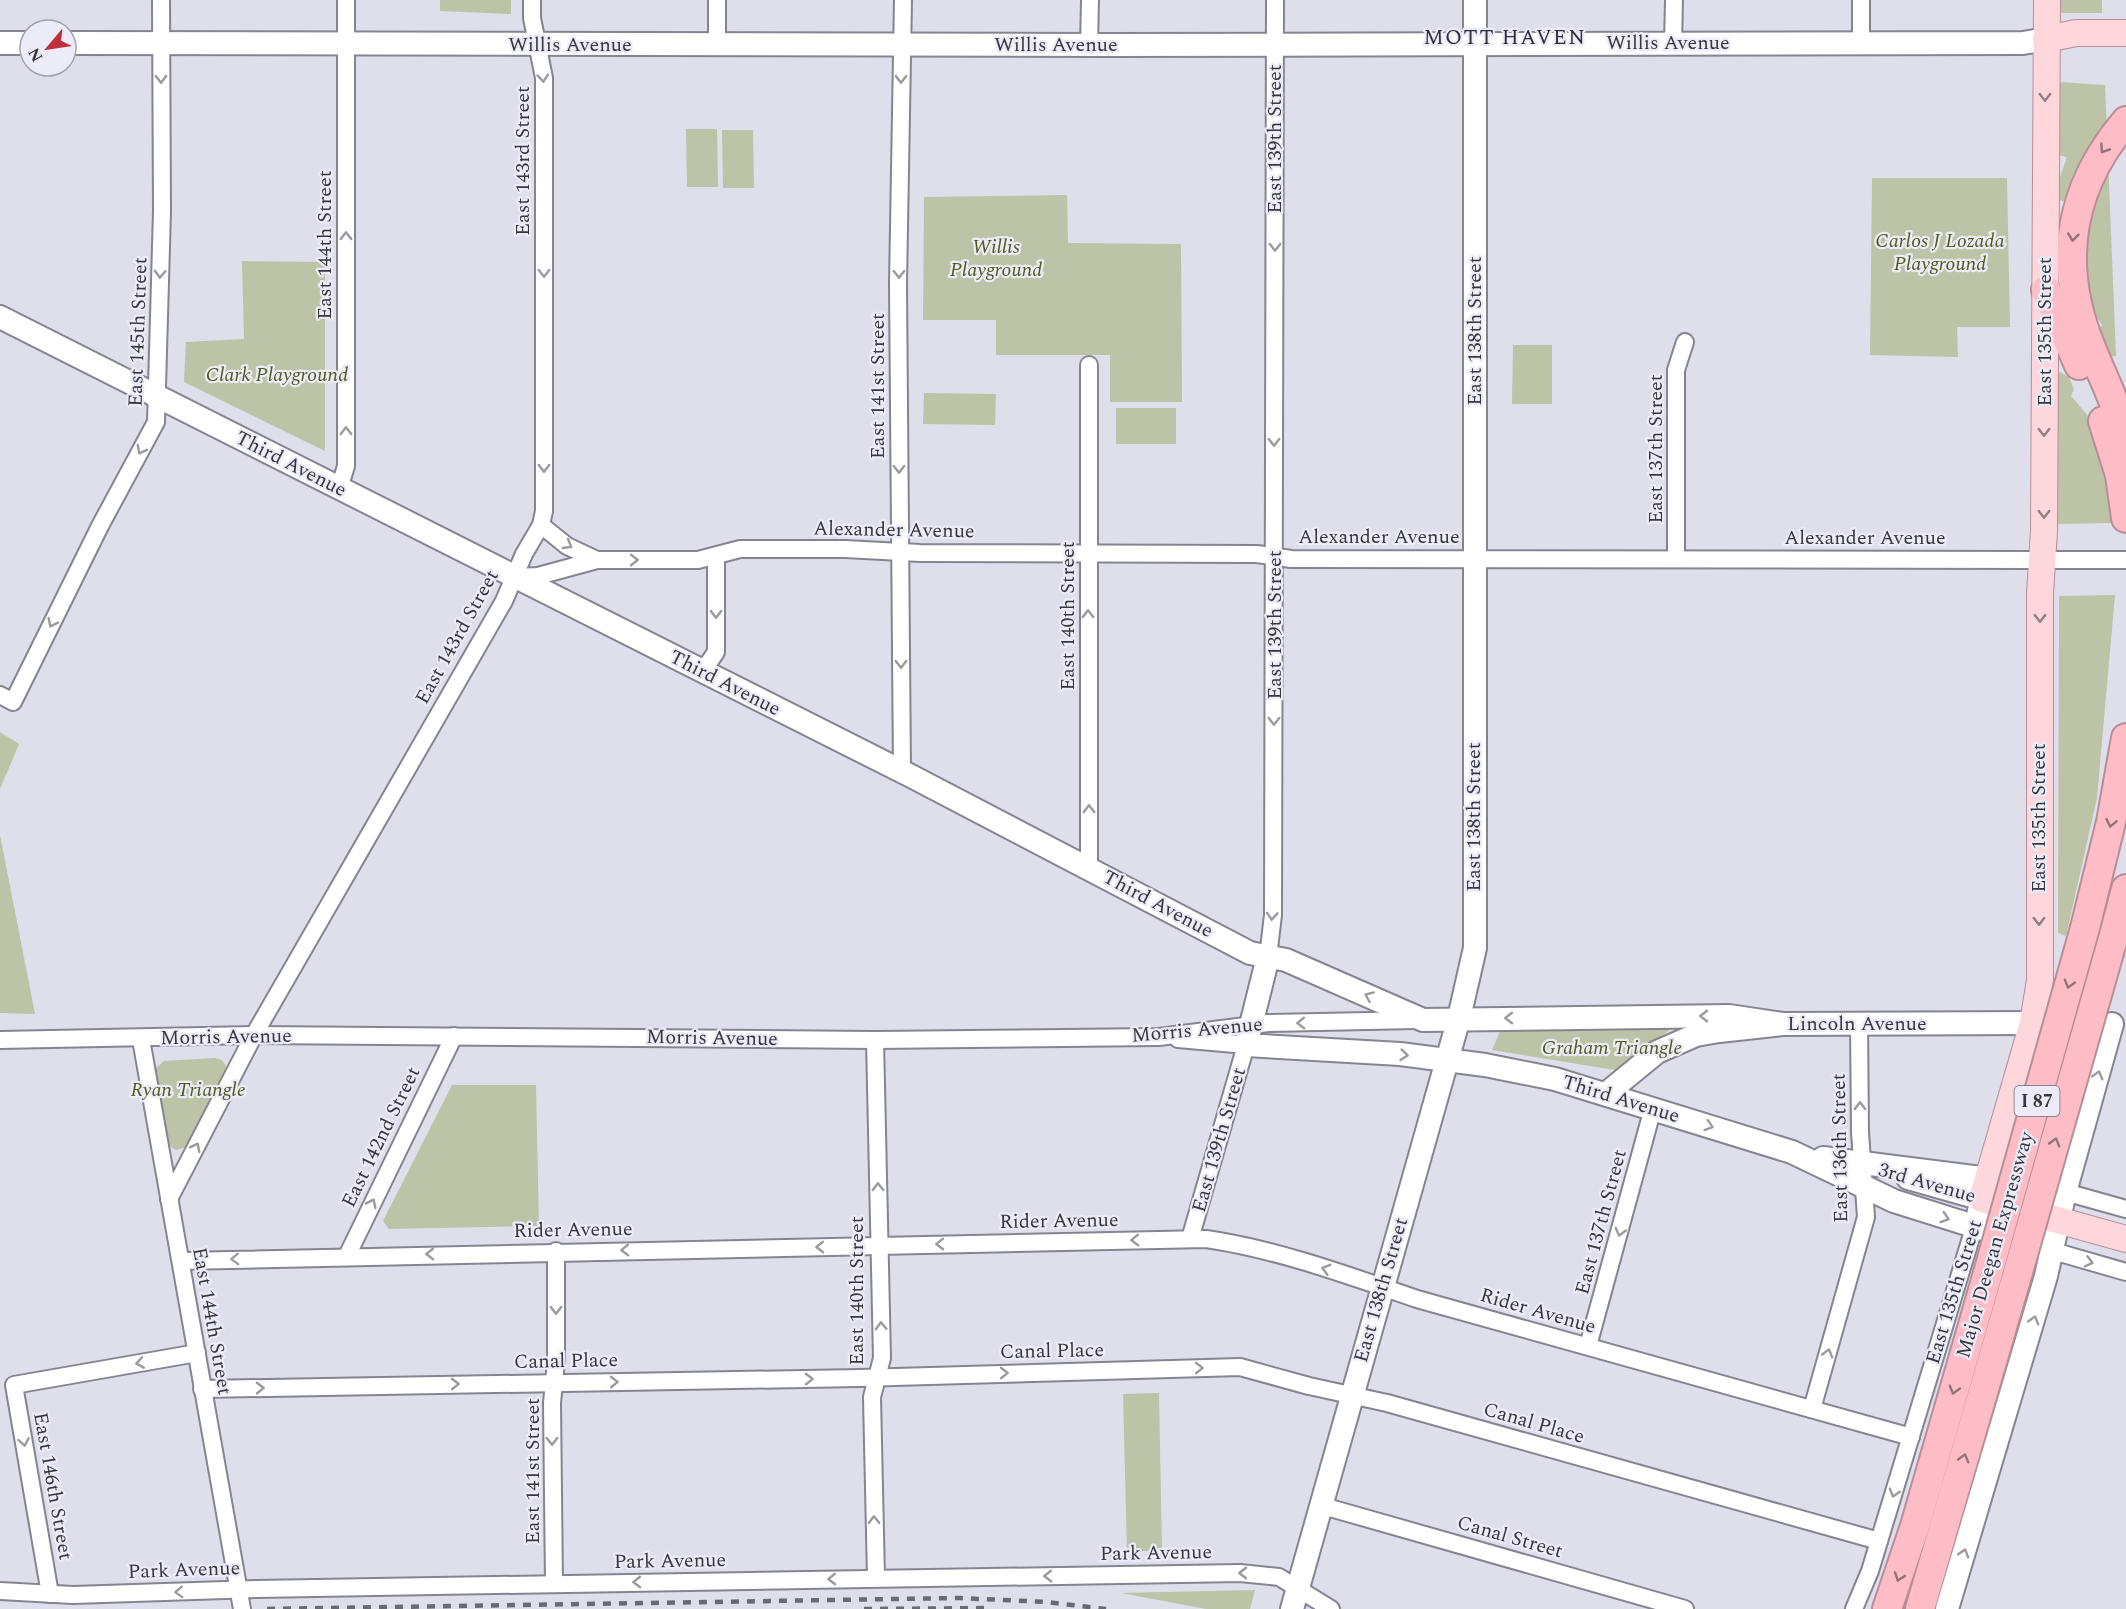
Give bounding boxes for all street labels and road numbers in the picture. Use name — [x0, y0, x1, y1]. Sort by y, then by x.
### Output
street label: Willis Avenue — [1606, 28, 1730, 58]
street label: Willis Avenue — [508, 30, 632, 60]
street label: Willis Avenue — [994, 30, 1118, 60]
street label: East 139th Street — [1260, 64, 1290, 214]
street label: East 143rd Street — [508, 86, 538, 236]
street label: East 144th Street — [310, 170, 340, 320]
street label: East 138th Street — [1460, 256, 1490, 406]
street label: East 145th Street — [120, 257, 156, 407]
street label: East 135th Street — [2030, 257, 2060, 407]
street label: East 141st Street — [863, 313, 893, 459]
street label: East 137th Street — [1641, 374, 1671, 524]
street label: Third Avenue — [230, 423, 352, 505]
street label: Alexander Avenue — [813, 514, 975, 546]
street label: Alexander Avenue — [1298, 522, 1460, 552]
street label: Alexander Avenue — [1784, 523, 1946, 553]
street label: East 140th Street — [1053, 541, 1083, 691]
street label: East 139th Street — [1260, 550, 1290, 700]
street label: East 143rd Street — [408, 564, 506, 710]
street label: Third Avenue — [664, 642, 786, 724]
street label: East 138th Street — [1459, 742, 1489, 892]
street label: East 135th Street — [2024, 743, 2054, 893]
street label: Third Avenue — [1097, 862, 1219, 946]
street label: Morris Avenue — [1130, 1009, 1264, 1051]
street label: Lincoln Avenue — [1787, 1009, 1927, 1039]
street label: Morris Avenue — [160, 1021, 292, 1053]
street label: Morris Avenue — [646, 1022, 778, 1054]
street label: East 142nd Street — [334, 1061, 428, 1213]
street label: East 139th Street — [1184, 1064, 1254, 1216]
street label: Third Avenue — [1559, 1067, 1683, 1131]
street label: East 136th Street — [1824, 1073, 1856, 1223]
road number: I 87 — [2014, 1086, 2060, 1116]
street label: Major Deegan Expressway — [1948, 1127, 2042, 1362]
street label: East 137th Street — [1567, 1146, 1635, 1298]
street label: 3rd Avenue — [1875, 1155, 1979, 1211]
street label: Rider Avenue — [999, 1205, 1119, 1237]
street label: Rider Avenue — [513, 1214, 633, 1246]
street label: East 138th Street — [1346, 1214, 1416, 1366]
street label: East 140th Street — [842, 1216, 872, 1366]
street label: East 135th Street — [1918, 1216, 1990, 1368]
street label: East 144th Street — [184, 1245, 240, 1397]
street label: Rider Avenue — [1477, 1280, 1599, 1342]
street label: Canal Place — [1000, 1335, 1104, 1367]
street label: Canal Place — [514, 1345, 618, 1377]
street label: Canal Place — [1480, 1394, 1588, 1452]
street label: East 141st Street — [518, 1398, 548, 1544]
street label: East 146th Street — [25, 1410, 81, 1562]
street label: Canal Street — [1454, 1508, 1566, 1566]
street label: Park Avenue — [1100, 1537, 1212, 1569]
street label: Park Avenue — [614, 1545, 726, 1577]
street label: Park Avenue — [127, 1553, 241, 1587]

